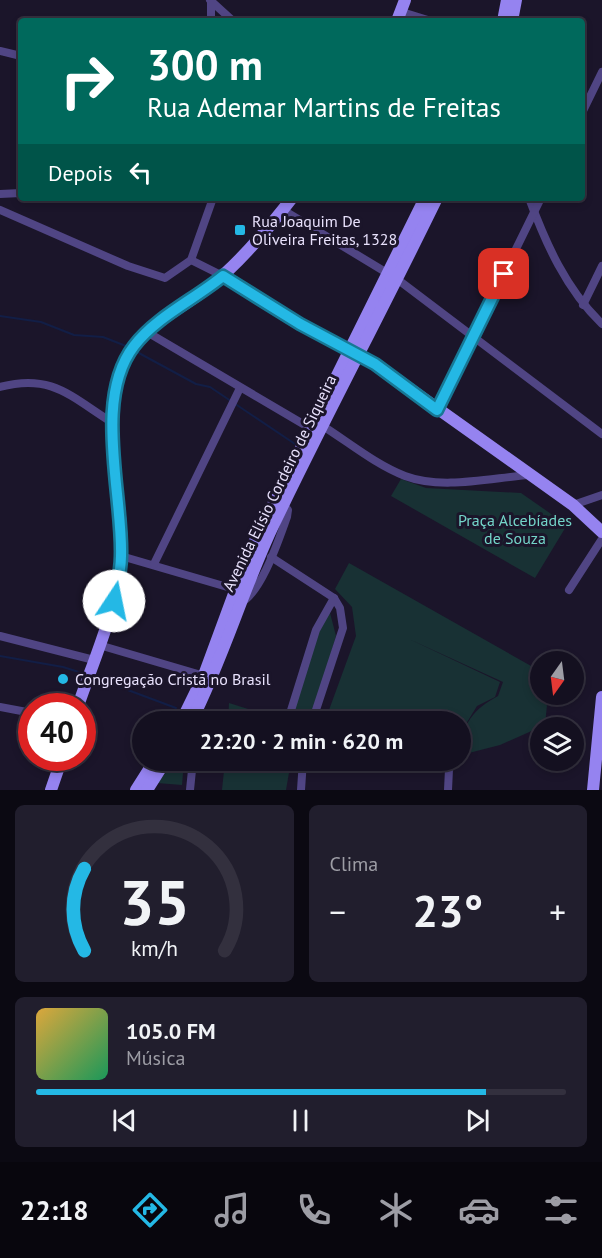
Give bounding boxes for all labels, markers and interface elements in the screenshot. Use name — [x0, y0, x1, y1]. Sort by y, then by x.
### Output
text: 300 m — [147, 37, 263, 92]
icon: right — [48, 42, 126, 120]
text: Rua Ademar Martins de Freitas — [147, 90, 501, 124]
icon: left — [124, 156, 157, 189]
text: Depois — [48, 159, 112, 187]
place label: Rua Joaquim De Oliveira Freitas, 1328 — [252, 211, 397, 249]
marker: Rua Joaquim De Oliveira Freitas, 1328 — [233, 223, 247, 237]
pin — [478, 248, 529, 299]
icon: arrive — [487, 257, 520, 290]
street label: Avenida Elísio Cordeiro de Siqueira — [218, 371, 340, 595]
park label: Praça Alcebíades de Souza — [458, 510, 572, 548]
position arrow — [82, 569, 146, 633]
north arrow — [530, 651, 584, 705]
map controls — [530, 651, 584, 771]
place label: Congregação Cristã no Brasil — [75, 669, 271, 689]
marker: Congregação Cristã no Brasil — [56, 672, 70, 686]
speed limit sign: 40 — [18, 693, 96, 771]
button: layers — [530, 717, 584, 771]
text: 22:20 · 2 min · 620 m — [200, 727, 403, 755]
text: Clima — [330, 851, 378, 877]
text: 35 — [119, 861, 190, 942]
text: 23° — [412, 881, 483, 939]
text: − — [330, 890, 346, 933]
text: + — [549, 890, 566, 933]
text: km/h — [131, 934, 178, 962]
text: 105.0 FM — [126, 1017, 216, 1045]
text: Música — [126, 1045, 185, 1071]
icon: previous — [108, 1104, 141, 1137]
icon: pause — [284, 1104, 317, 1137]
icon: next — [461, 1104, 494, 1137]
icon: directions — [129, 1189, 171, 1231]
icon: music — [211, 1189, 253, 1231]
icon: phone — [293, 1189, 335, 1231]
icon: climate — [375, 1189, 417, 1231]
icon: car — [458, 1189, 500, 1231]
icon: filters — [540, 1189, 582, 1231]
text: 22:18 — [20, 1193, 89, 1227]

